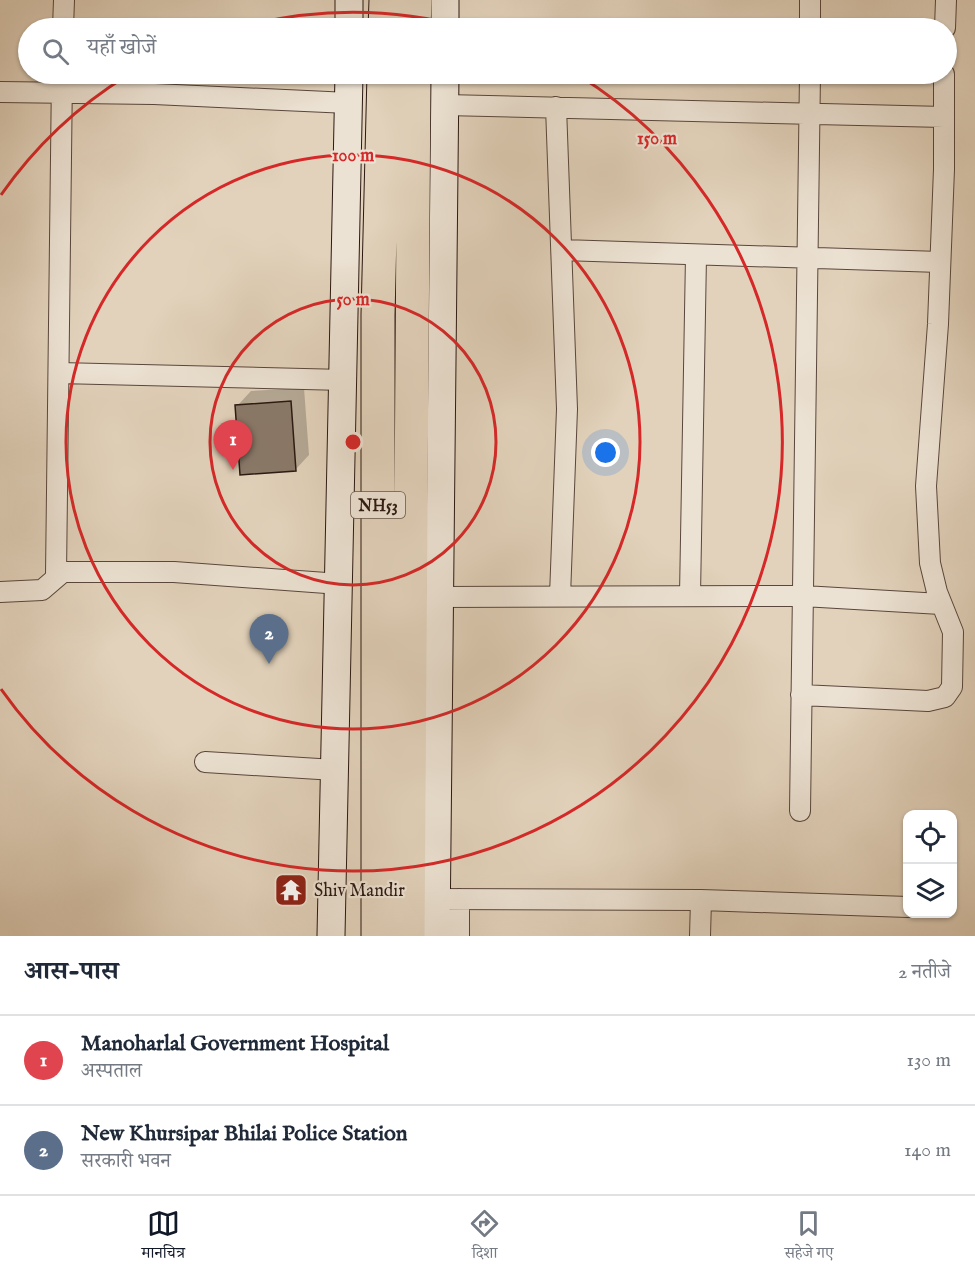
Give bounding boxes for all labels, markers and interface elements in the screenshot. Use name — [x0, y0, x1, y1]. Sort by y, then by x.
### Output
search box — [18, 18, 957, 84]
text: यहाँ खोजें — [87, 34, 156, 62]
icon: search — [39, 35, 72, 68]
text: 150 m — [637, 128, 677, 151]
text: 100 m — [332, 145, 374, 168]
text: 50 m — [336, 289, 370, 312]
pin: 1 — [214, 420, 252, 470]
centre of rings — [343, 432, 363, 452]
your location — [591, 438, 620, 467]
road number: NH53 — [351, 492, 405, 518]
pin: 2 — [250, 614, 288, 664]
map controls — [903, 810, 957, 918]
button: locate — [903, 810, 957, 864]
button: layers — [903, 864, 957, 918]
temple icon: Shiv Mandir — [273, 872, 309, 908]
place label: Shiv Mandir — [314, 880, 405, 903]
text: आस-पास — [24, 955, 119, 988]
text: 2 नतीजे — [898, 960, 951, 985]
text: Manoharlal Government Hospital — [81, 1030, 389, 1058]
text: 1 — [40, 1048, 47, 1073]
text: 130 m — [906, 1048, 951, 1073]
text: अस्पताल — [81, 1059, 142, 1084]
text: New Khursipar Bhilai Police Station — [81, 1120, 407, 1148]
text: 2 — [39, 1138, 48, 1163]
text: 140 m — [904, 1138, 951, 1163]
text: सरकारी भवन — [81, 1149, 171, 1174]
tab: मानचित्र — [142, 1207, 185, 1268]
tab: दिशा — [468, 1207, 501, 1268]
tab: सहेजे गए — [784, 1207, 833, 1268]

